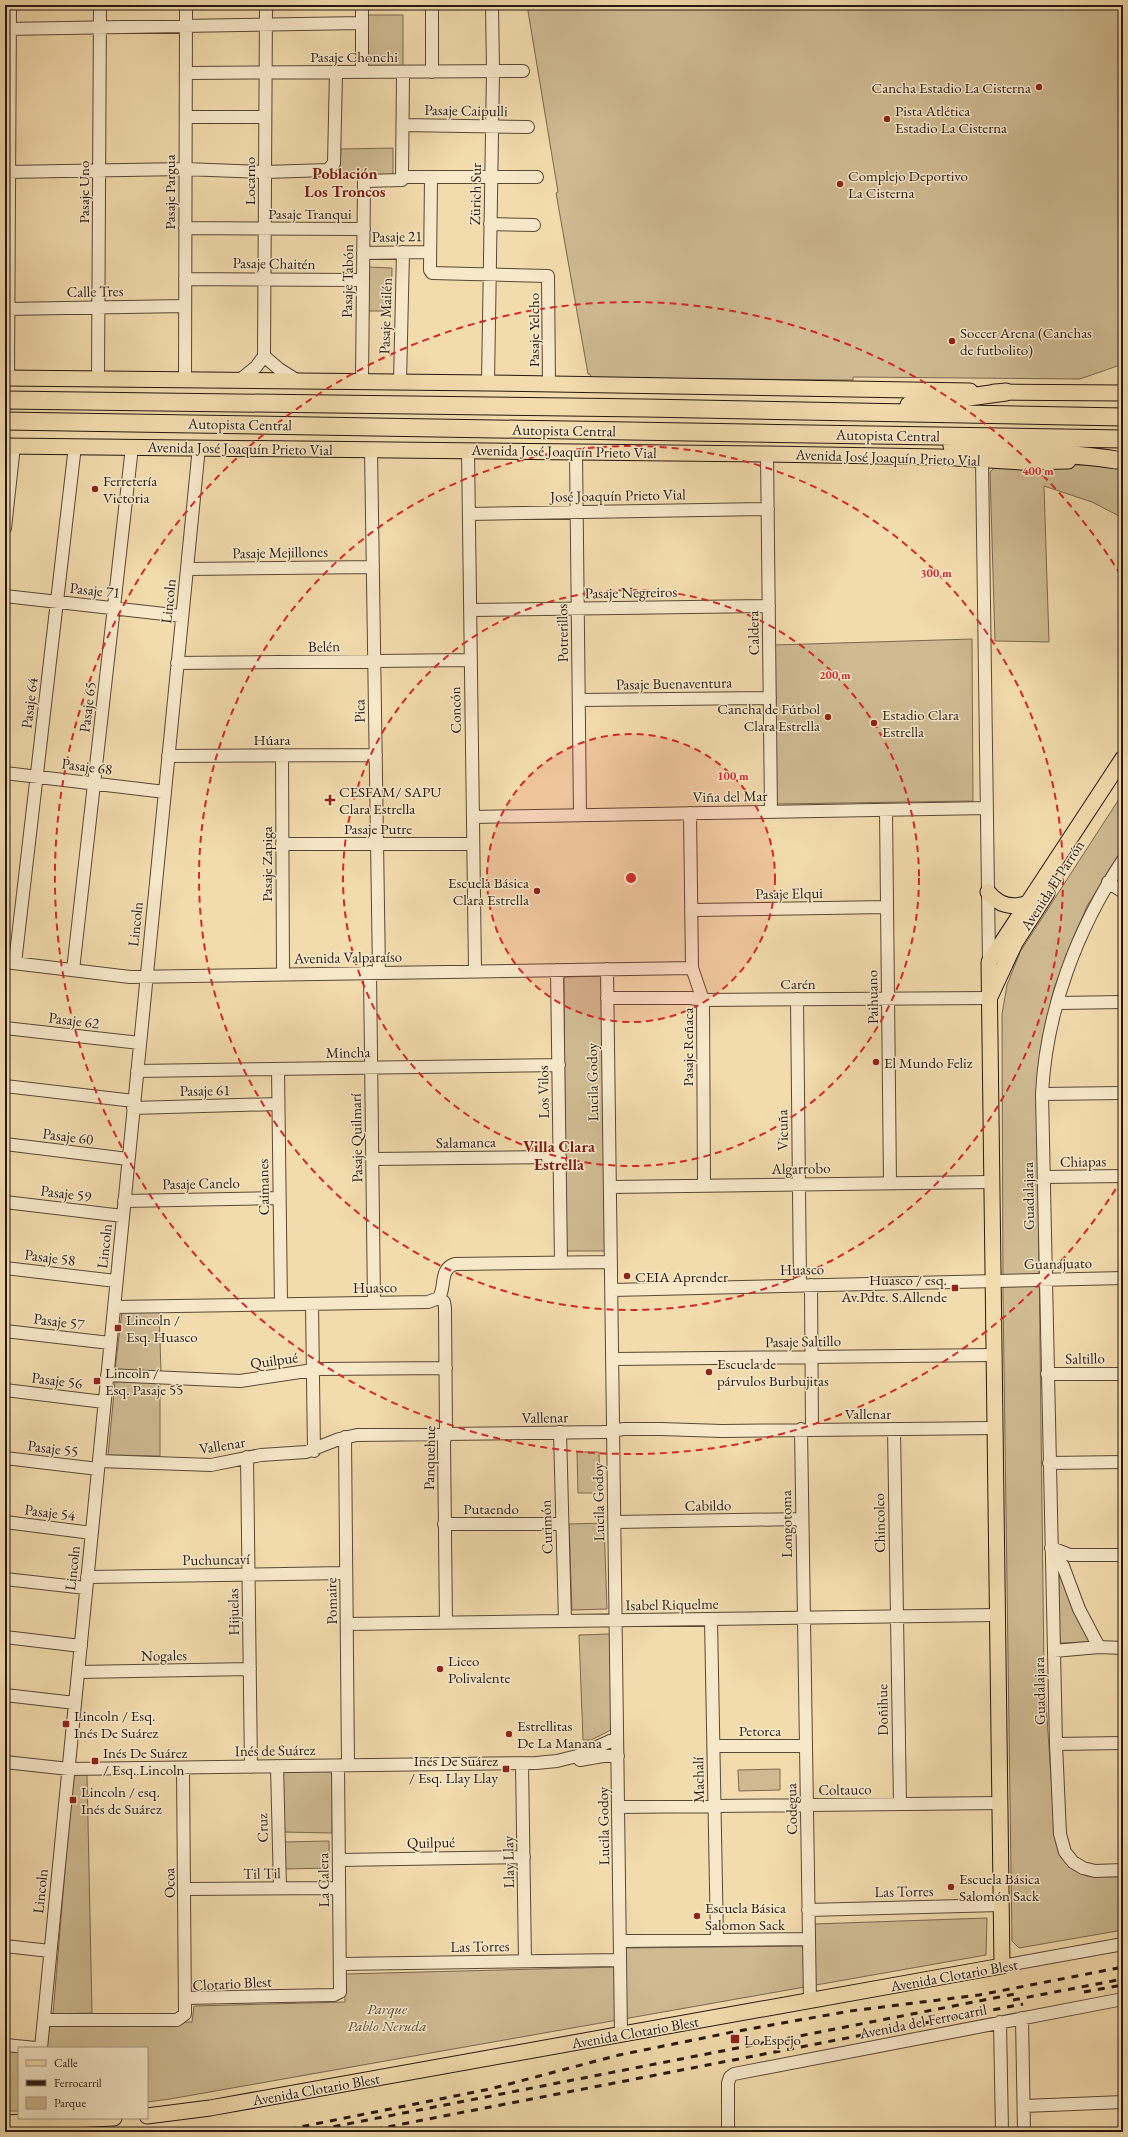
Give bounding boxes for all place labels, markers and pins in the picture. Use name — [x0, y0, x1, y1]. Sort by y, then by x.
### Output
place label: Cancha Estadio La Cisterna — [872, 78, 1031, 97]
marker: Cancha Estadio La Cisterna — [1034, 82, 1044, 92]
place label: Pista Atlética Estadio La Cisterna — [895, 101, 1007, 137]
marker: Pista Atlética Estadio La Cisterna — [882, 114, 892, 124]
place label: Complejo Deportivo La Cisterna — [848, 166, 968, 202]
marker: Complejo Deportivo La Cisterna — [835, 179, 845, 189]
place label: Soccer Arena (Canchas de futbolito) — [960, 323, 1092, 359]
marker: Soccer Arena (Canchas de futbolito) — [947, 336, 957, 346]
place label: Ferretería Victoria — [103, 471, 157, 507]
marker: Ferretería Victoria — [90, 484, 100, 494]
place label: Cancha de Fútbol Clara Estrella — [717, 699, 820, 735]
place label: Estadio Clara Estrella — [882, 705, 959, 741]
marker: Cancha de Fútbol Clara Estrella — [823, 712, 833, 722]
marker: Estadio Clara Estrella — [869, 718, 879, 728]
place label: CESFAM/ SAPU Clara Estrella — [339, 782, 441, 818]
marker: CESFAM/ SAPU Clara Estrella — [324, 794, 336, 806]
centre of rings — [624, 871, 638, 885]
place label: Escuela Básica Clara Estrella — [448, 873, 529, 909]
marker: Escuela Básica Clara Estrella — [532, 886, 542, 896]
place label: El Mundo Feliz — [884, 1053, 973, 1072]
marker: El Mundo Feliz — [871, 1057, 881, 1067]
place label: CEIA Aprender — [635, 1267, 728, 1286]
place label: Huasco / esq. Av.Pdte. S.Allende — [840, 1270, 947, 1306]
marker: CEIA Aprender — [622, 1271, 632, 1281]
marker: Huasco / esq. Av.Pdte. S.Allende — [950, 1283, 960, 1293]
place label: Lincoln / Esq. Huasco — [126, 1310, 198, 1346]
marker: Lincoln / Esq. Huasco — [113, 1323, 123, 1333]
place label: Escuela de párvulos Burbujitas — [717, 1354, 829, 1390]
place label: Lincoln / Esq. Pasaje 55 — [105, 1363, 183, 1399]
marker: Escuela de párvulos Burbujitas — [704, 1367, 714, 1377]
marker: Lincoln / Esq. Pasaje 55 — [92, 1376, 102, 1386]
place label: Liceo Polivalente — [448, 1651, 510, 1687]
marker: Liceo Polivalente — [435, 1664, 445, 1674]
place label: Lincoln / Esq. Inés De Suárez — [74, 1706, 159, 1742]
place label: Estrellitas De La Manana — [517, 1716, 602, 1752]
marker: Lincoln / Esq. Inés De Suárez — [61, 1719, 71, 1729]
marker: Estrellitas De La Manana — [504, 1729, 514, 1739]
place label: Inés De Suárez / Esq. Lincoln — [103, 1743, 188, 1779]
place label: Inés De Suárez / Esq. Llay Llay — [409, 1751, 498, 1787]
marker: Inés De Suárez / Esq. Lincoln — [90, 1756, 100, 1766]
marker: Inés De Suárez / Esq. Llay Llay — [501, 1764, 511, 1774]
place label: Lincoln / esq. Inés de Suárez — [81, 1782, 162, 1818]
marker: Lincoln / esq. Inés de Suárez — [68, 1795, 78, 1805]
place label: Escuela Básica Salomón Sack — [959, 1869, 1040, 1905]
marker: Escuela Básica Salomón Sack — [946, 1882, 956, 1892]
place label: Escuela Básica Salomon Sack — [705, 1898, 786, 1934]
marker: Escuela Básica Salomon Sack — [692, 1911, 702, 1921]
place label: Lo Espejo — [744, 2030, 801, 2049]
marker: Lo Espejo — [729, 2033, 741, 2045]

